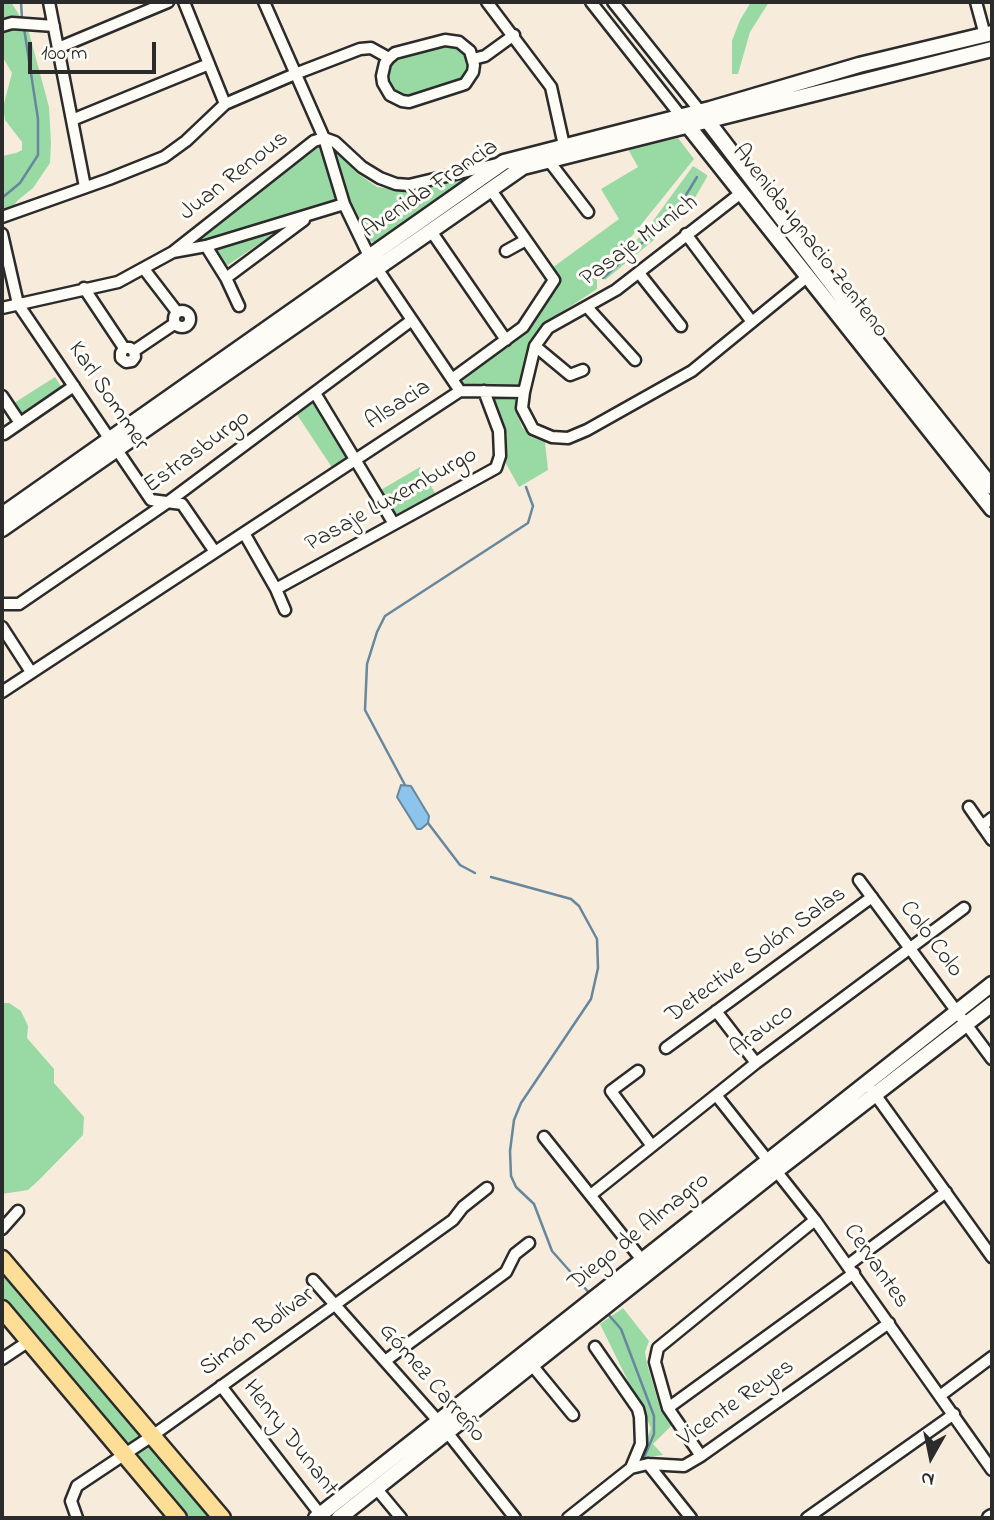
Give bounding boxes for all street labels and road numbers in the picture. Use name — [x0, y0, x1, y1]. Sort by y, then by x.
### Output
street label: Juan Renous — [175, 126, 295, 228]
street label: Avenida Francia — [357, 134, 505, 246]
street label: Avenida Ignacio Zenteno — [724, 139, 894, 345]
street label: Pasaje Munich — [575, 190, 705, 294]
street label: Karl Sommer — [60, 337, 154, 457]
street label: Alsacia — [361, 374, 437, 438]
street label: Estrasburgo — [139, 405, 257, 501]
street label: Pasaje Luxemburgo — [301, 442, 483, 560]
street label: Detective Solón Salas — [661, 881, 853, 1031]
street label: Colo Colo — [892, 896, 968, 984]
street label: Arauco — [726, 999, 800, 1065]
street label: Diego de Almagro — [564, 1167, 716, 1299]
street label: Cervantes — [836, 1219, 914, 1315]
street label: Simón Bolívar — [195, 1282, 321, 1384]
street label: Gómez Carreño — [371, 1318, 491, 1450]
street label: Vicente Reyes — [673, 1353, 801, 1455]
street label: Henry Dunant — [235, 1375, 343, 1503]

